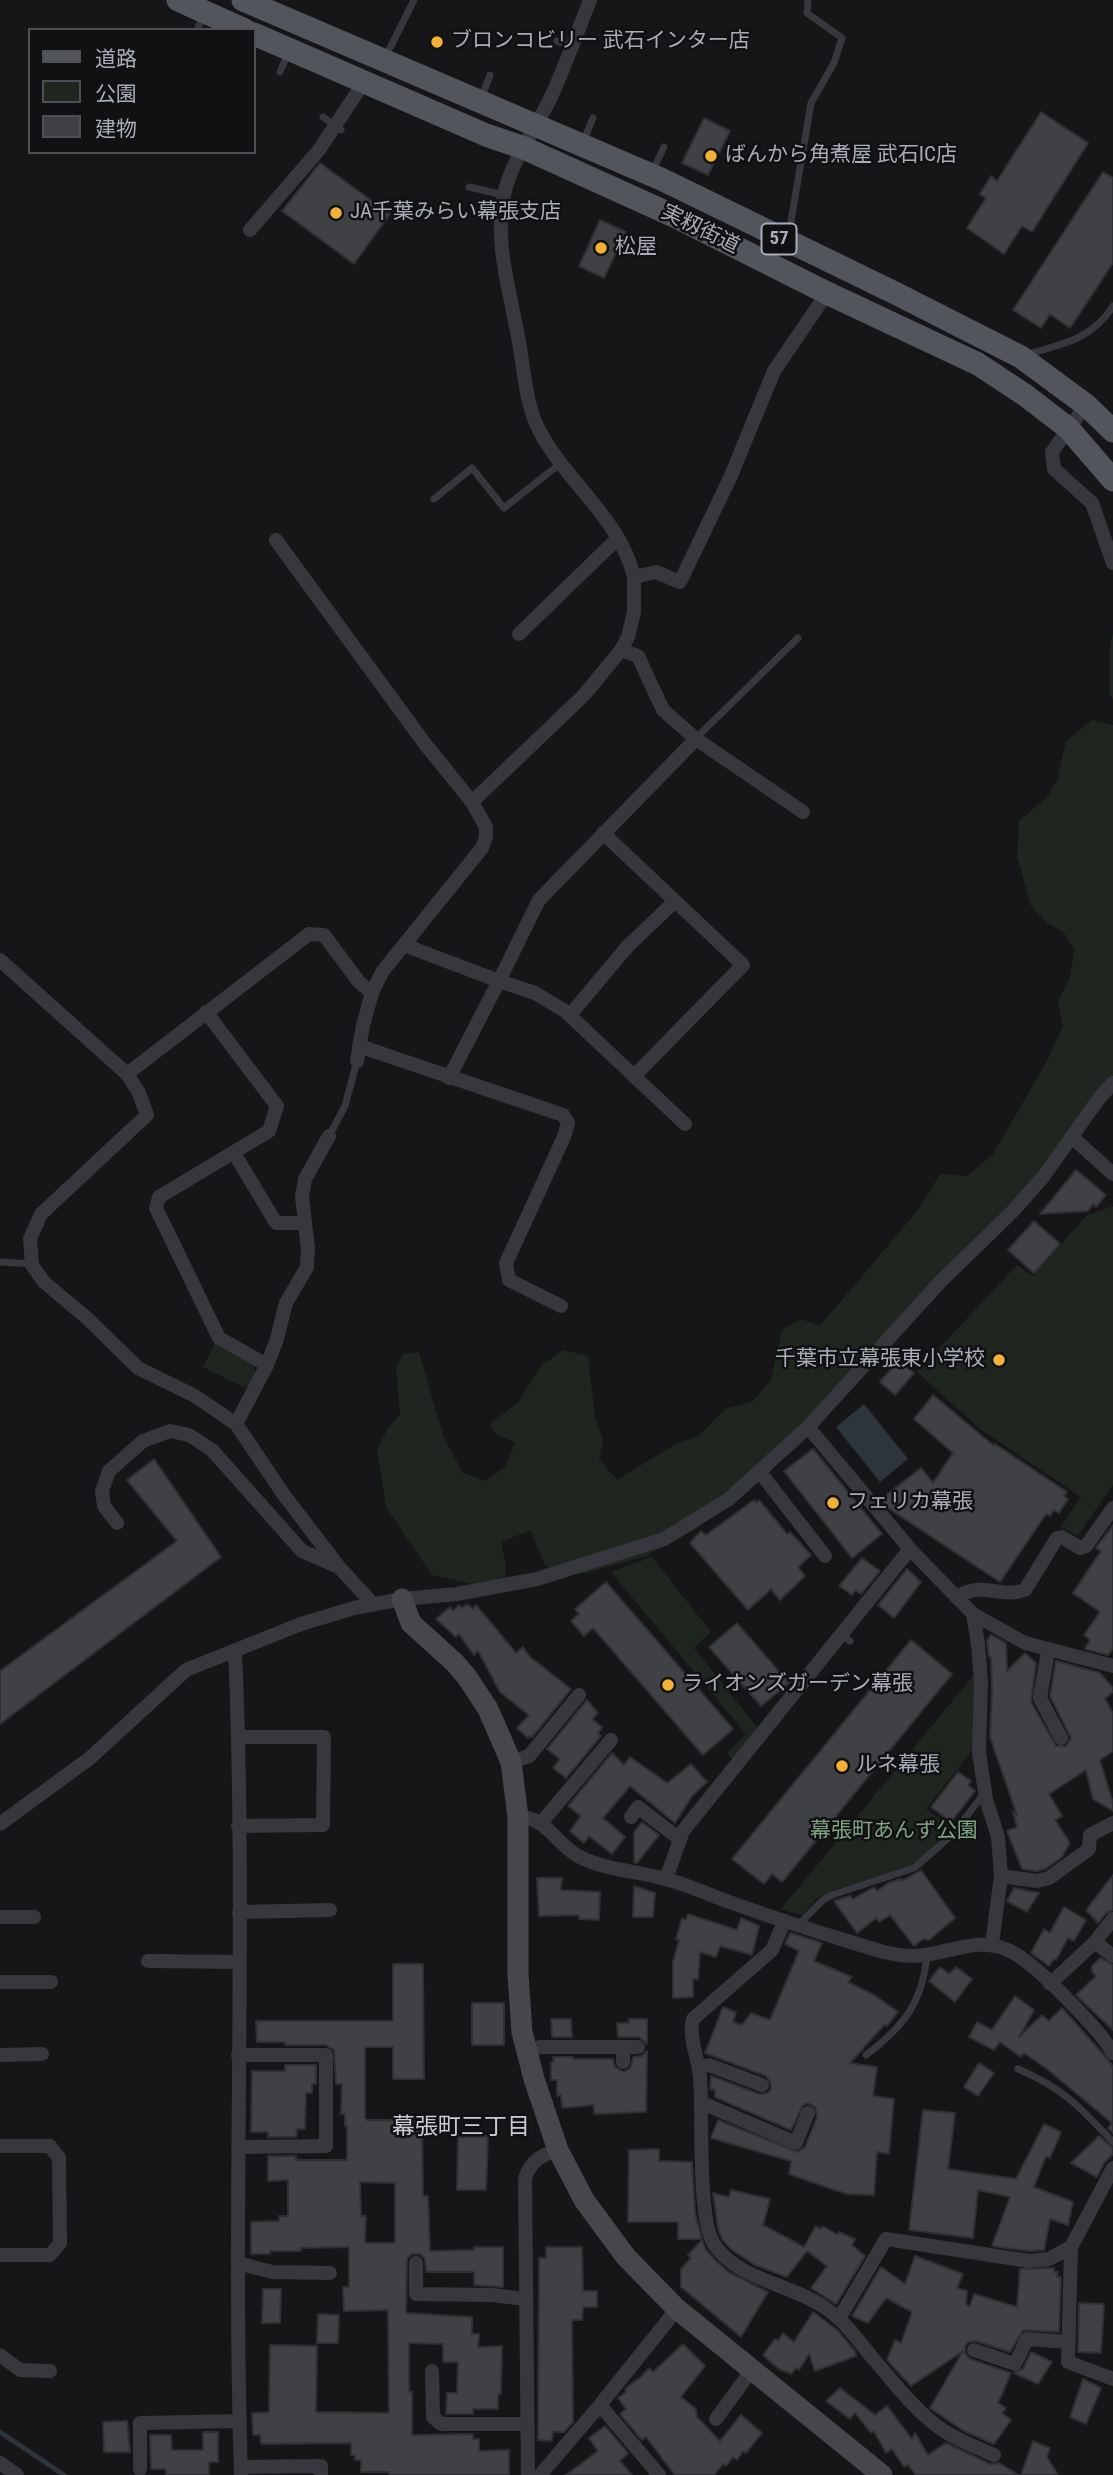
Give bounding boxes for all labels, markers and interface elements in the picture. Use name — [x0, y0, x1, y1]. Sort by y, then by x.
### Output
legend — [28, 28, 256, 154]
place label: ブロンコビリー 武石インター店 — [451, 29, 750, 55]
marker: ブロンコビリー 武石インター店 — [429, 34, 445, 50]
text: 道路 — [95, 47, 137, 71]
text: 公園 — [95, 82, 137, 106]
text: 建物 — [95, 117, 137, 141]
place label: ばんから角煮屋 武石IC店 — [725, 143, 957, 169]
marker: ばんから角煮屋 武石IC店 — [703, 148, 719, 164]
place label: JA千葉みらい幕張支店 — [350, 200, 561, 226]
street label: 実籾街道 — [657, 200, 743, 260]
marker: JA千葉みらい幕張支店 — [328, 205, 344, 221]
road number: 57 — [762, 224, 796, 255]
place label: 松屋 — [615, 235, 657, 261]
marker: 松屋 — [593, 240, 609, 256]
place label: 千葉市立幕張東小学校 — [775, 1347, 985, 1373]
marker: 千葉市立幕張東小学校 — [991, 1352, 1007, 1368]
place label: フェリカ幕張 — [847, 1490, 973, 1516]
marker: フェリカ幕張 — [825, 1495, 841, 1511]
place label: ライオンズガーデン幕張 — [682, 1672, 913, 1698]
marker: ライオンズガーデン幕張 — [660, 1677, 676, 1693]
place label: ルネ幕張 — [856, 1753, 940, 1779]
marker: ルネ幕張 — [834, 1758, 850, 1774]
park label: 幕張町あんず公園 — [810, 1819, 978, 1845]
district label: 幕張町三丁目 — [392, 2114, 530, 2142]

